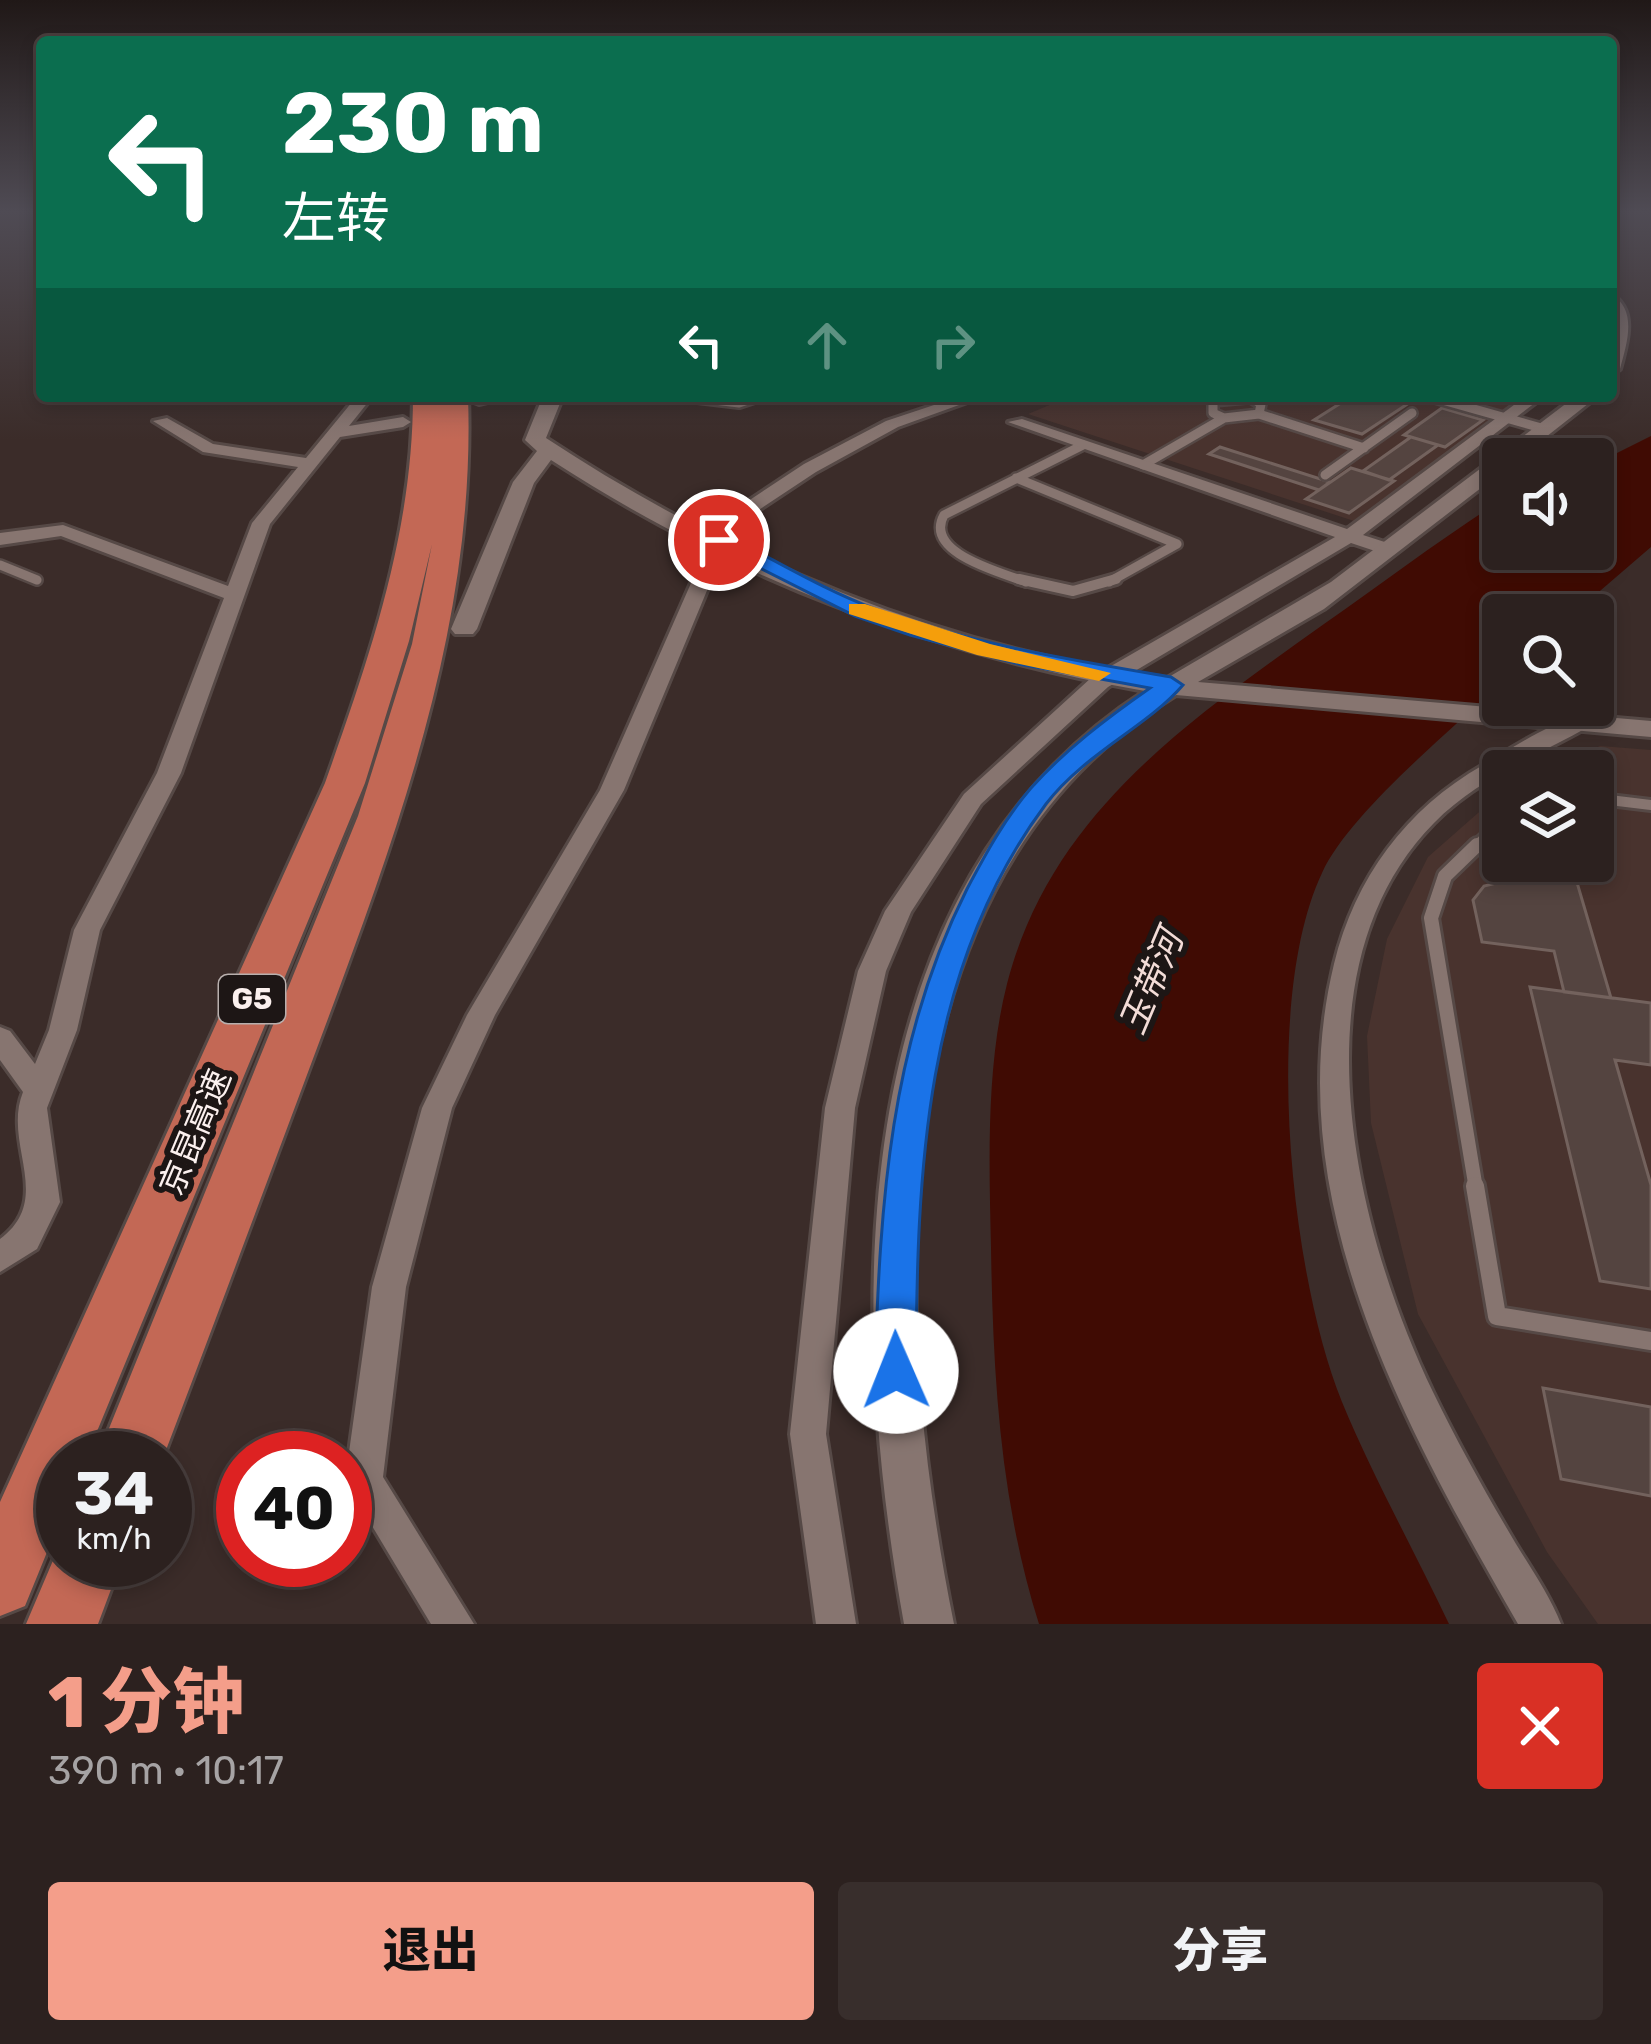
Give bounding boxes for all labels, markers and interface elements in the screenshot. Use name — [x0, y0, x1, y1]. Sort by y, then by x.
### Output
text: 230 m — [282, 73, 544, 173]
icon: left — [84, 84, 240, 240]
text: 左转 — [282, 187, 390, 251]
icon: left — [668, 312, 734, 378]
icon: ahead — [794, 312, 860, 378]
icon: right — [920, 312, 986, 378]
map controls — [1482, 438, 1614, 882]
button: sound — [1482, 438, 1614, 570]
pin — [668, 489, 770, 591]
icon: arrive — [686, 507, 752, 573]
button: search — [1482, 594, 1614, 726]
button: layers — [1482, 750, 1614, 882]
water label: 玉带河 — [1110, 918, 1194, 1040]
road number: G5 — [219, 975, 285, 1023]
street label: 京昆高速 — [151, 1064, 239, 1200]
position arrow — [833, 1308, 959, 1434]
speed limit sign: 40 — [216, 1431, 372, 1587]
text: 34 — [74, 1458, 154, 1529]
text: km/h — [77, 1521, 151, 1557]
text: 1 分钟 — [48, 1660, 244, 1745]
button: close — [1477, 1663, 1603, 1789]
text: 390 m · 10:17 — [48, 1748, 284, 1794]
button: 退出 — [48, 1882, 814, 2020]
button: 分享 — [838, 1882, 1603, 2020]

